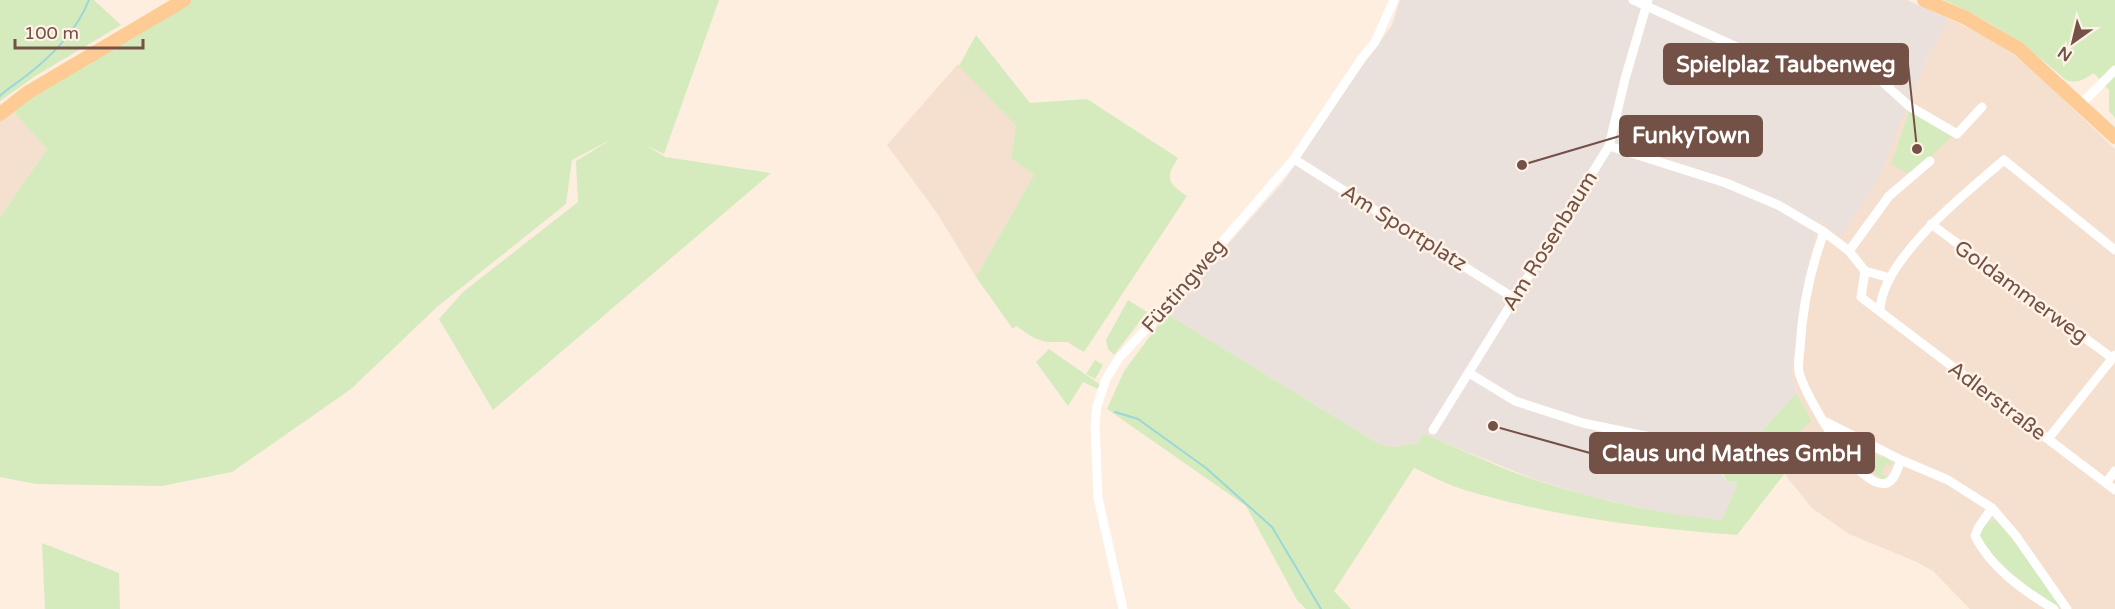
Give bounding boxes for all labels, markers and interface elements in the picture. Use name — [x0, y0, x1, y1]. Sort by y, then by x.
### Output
scale bar — [15, 12, 142, 50]
north arrow — [2043, 12, 2103, 72]
text: 100 m — [24, 22, 79, 44]
text: N — [2054, 42, 2076, 65]
callout: Spielplaz Taubenweg — [1664, 44, 1908, 84]
text: Spielplaz Taubenweg — [1676, 52, 1896, 78]
callout: FunkyTown — [1620, 116, 1762, 156]
text: FunkyTown — [1632, 123, 1750, 149]
street label: Am Rosenbaum — [1497, 167, 1603, 315]
street label: Am Sportplatz — [1336, 179, 1472, 277]
street label: Füstingweg — [1137, 234, 1231, 338]
street label: Goldammerweg — [1949, 235, 2093, 349]
street label: Adlerstraße — [1943, 356, 2051, 446]
callout: Claus und Mathes GmbH — [1590, 433, 1874, 473]
text: Claus und Mathes GmbH — [1602, 441, 1862, 467]

